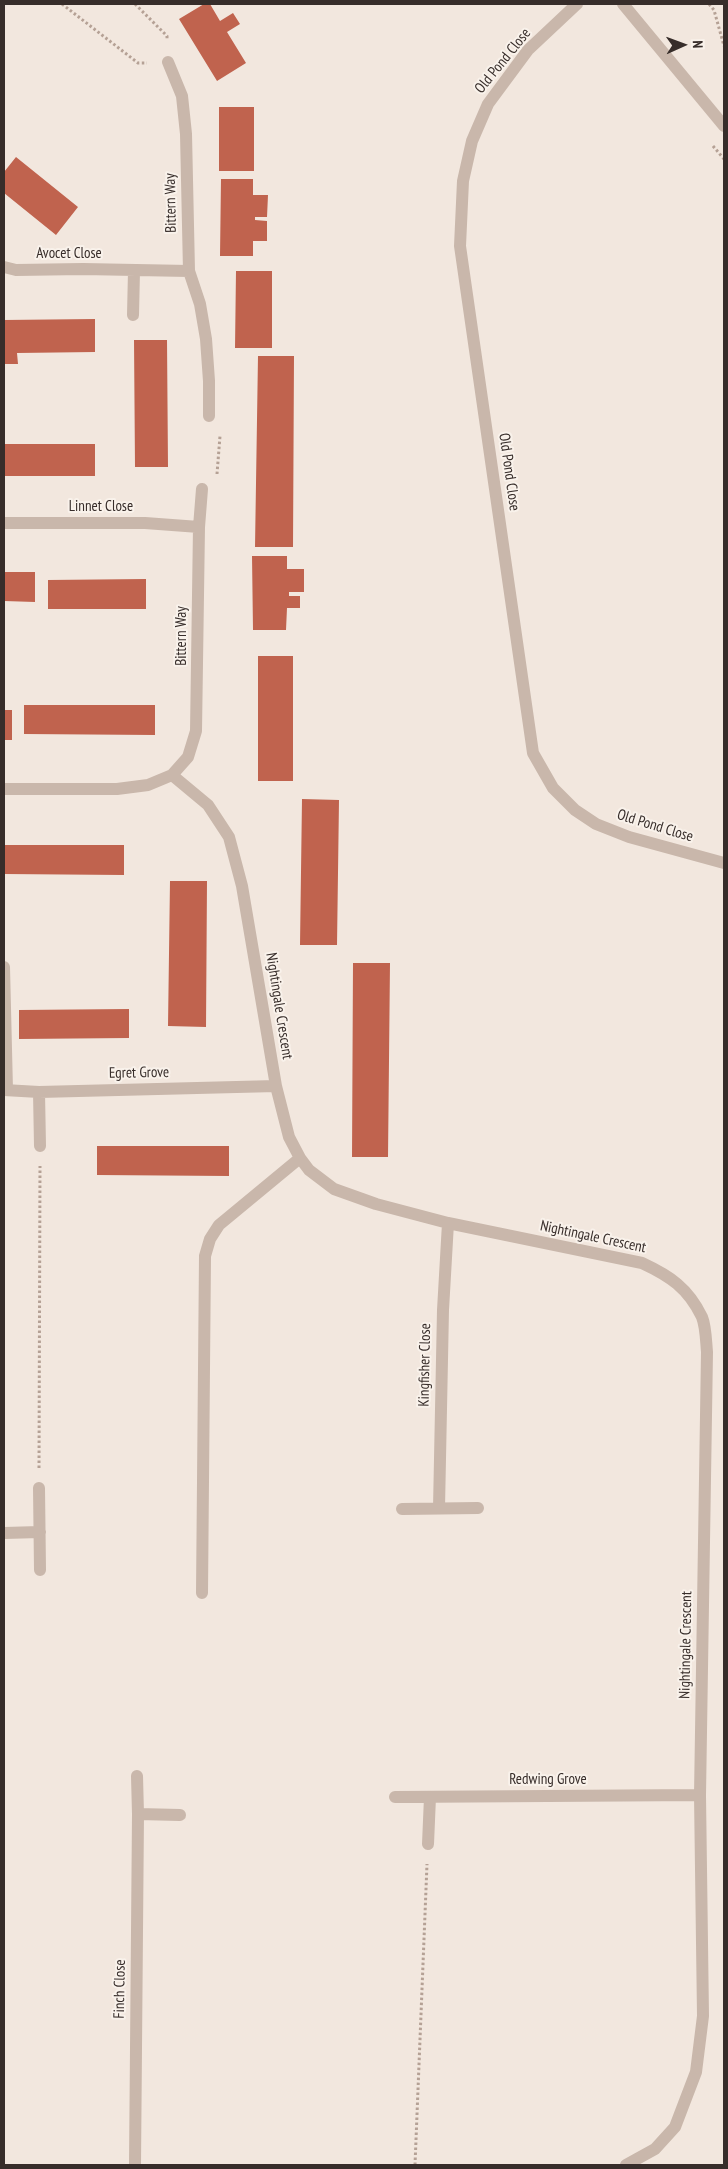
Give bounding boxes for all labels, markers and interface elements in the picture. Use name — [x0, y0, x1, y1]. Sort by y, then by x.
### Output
north arrow — [658, 20, 708, 70]
street label: Old Pond Close — [471, 25, 535, 97]
text: N — [689, 40, 707, 49]
street label: Bittern Way — [161, 173, 181, 233]
street label: Avocet Close — [36, 245, 102, 263]
street label: Old Pond Close — [495, 432, 523, 512]
street label: Linnet Close — [69, 498, 133, 516]
street label: Bittern Way — [173, 606, 191, 666]
street label: Old Pond Close — [615, 806, 695, 846]
street label: Nightingale Crescent — [262, 951, 296, 1061]
street label: Egret Grove — [109, 1063, 169, 1083]
street label: Nightingale Crescent — [538, 1217, 648, 1257]
street label: Kingfisher Close — [415, 1323, 435, 1407]
street label: Nightingale Crescent — [676, 1591, 696, 1699]
street label: Redwing Grove — [509, 1771, 587, 1789]
street label: Finch Close — [110, 1959, 130, 2019]

